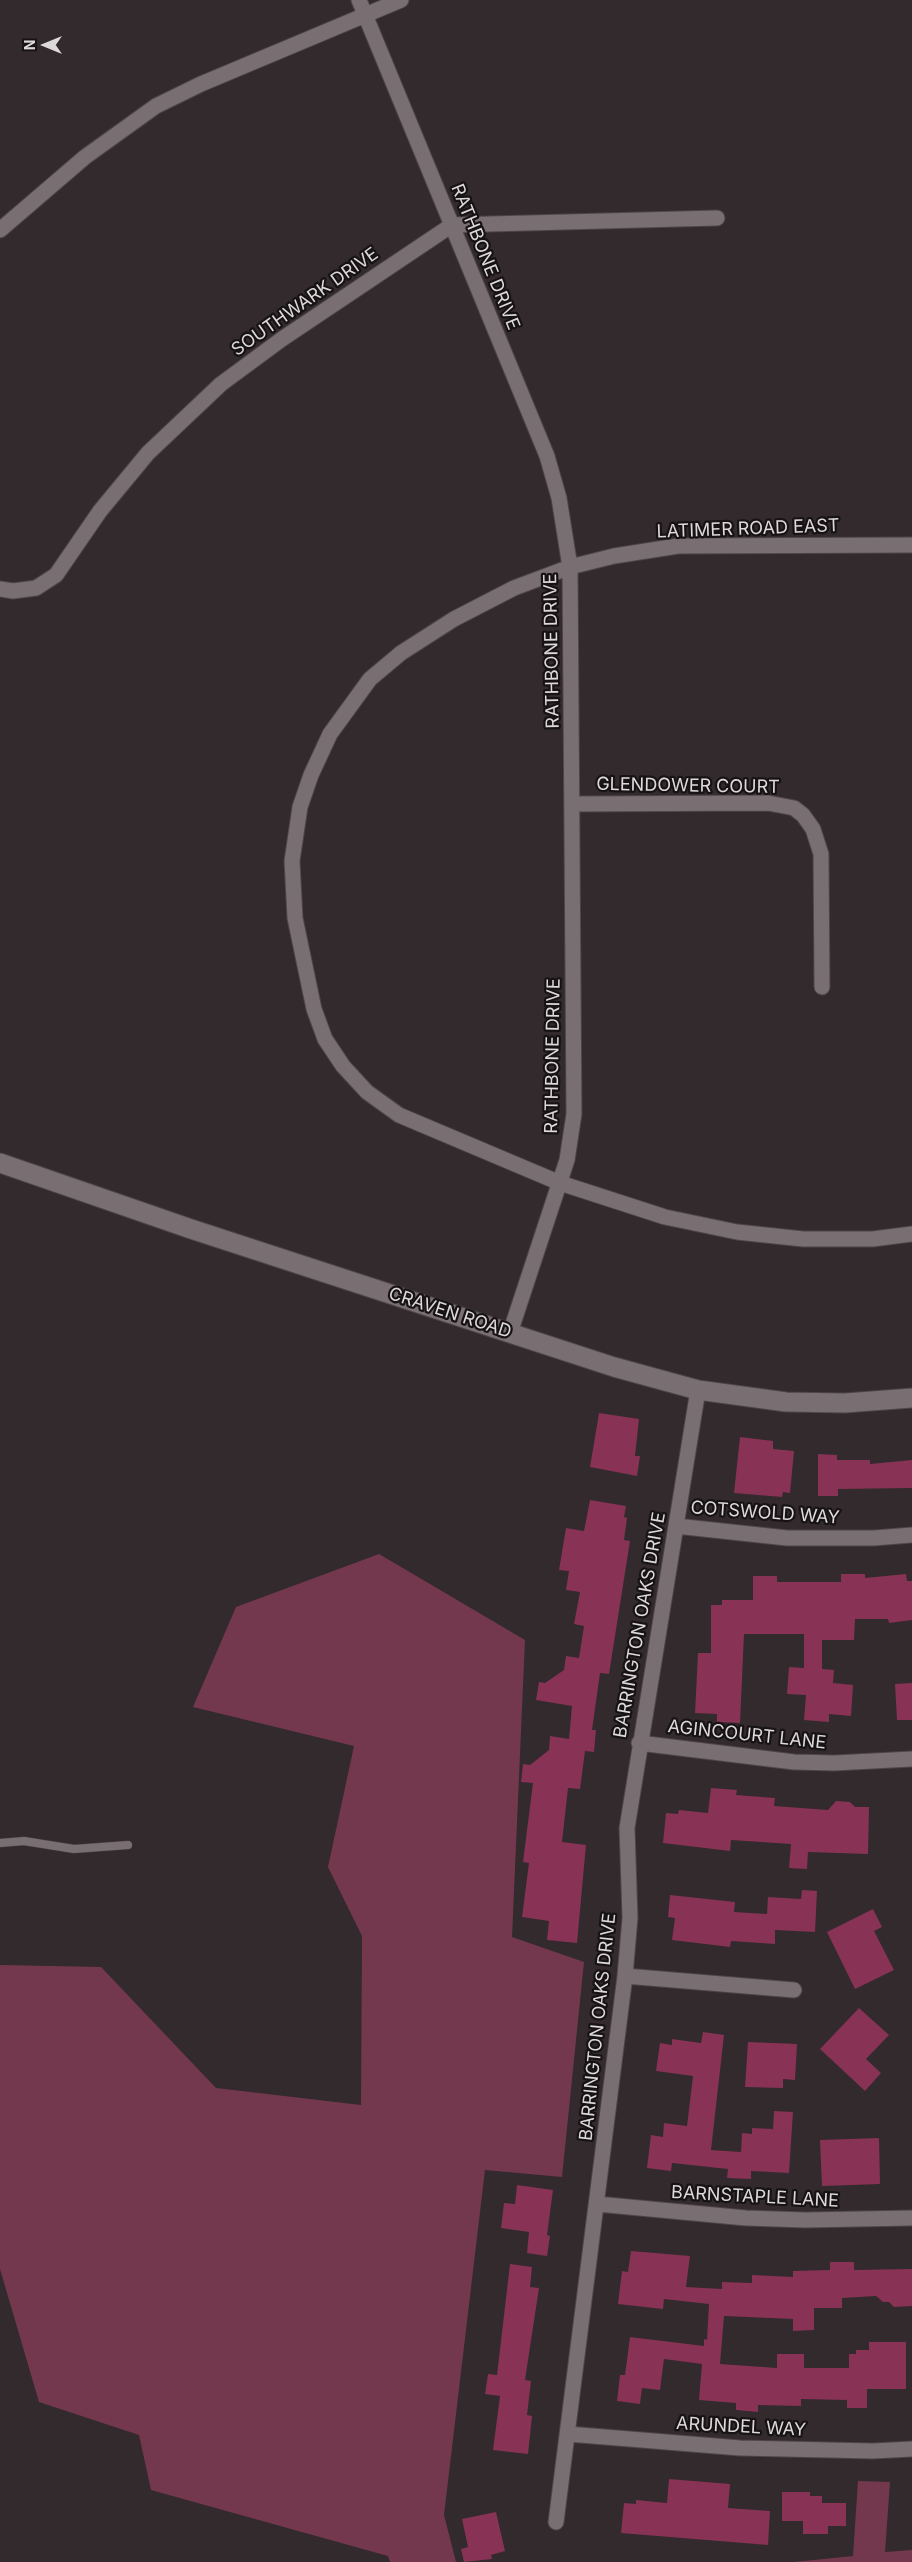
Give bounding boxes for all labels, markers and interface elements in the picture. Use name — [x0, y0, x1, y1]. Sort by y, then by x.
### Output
north arrow — [20, 20, 70, 70]
text: N — [21, 40, 38, 50]
street label: RATHBONE DRIVE — [446, 181, 524, 333]
street label: SOUTHWARK DRIVE — [227, 243, 383, 361]
street label: LATIMER ROAD EAST — [656, 515, 840, 543]
street label: RATHBONE DRIVE — [540, 573, 564, 729]
street label: GLENDOWER COURT — [596, 774, 780, 798]
street label: RATHBONE DRIVE — [541, 978, 565, 1134]
street label: CRAVEN ROAD — [386, 1283, 514, 1343]
street label: COTSWOLD WAY — [690, 1497, 840, 1529]
street label: BARRINGTON OAKS DRIVE — [609, 1510, 671, 1740]
street label: AGINCOURT LANE — [667, 1716, 827, 1754]
street label: BARRINGTON OAKS DRIVE — [575, 1912, 621, 2142]
street label: BARNSTAPLE LANE — [671, 2182, 839, 2212]
street label: ARUNDEL WAY — [676, 2413, 806, 2441]

